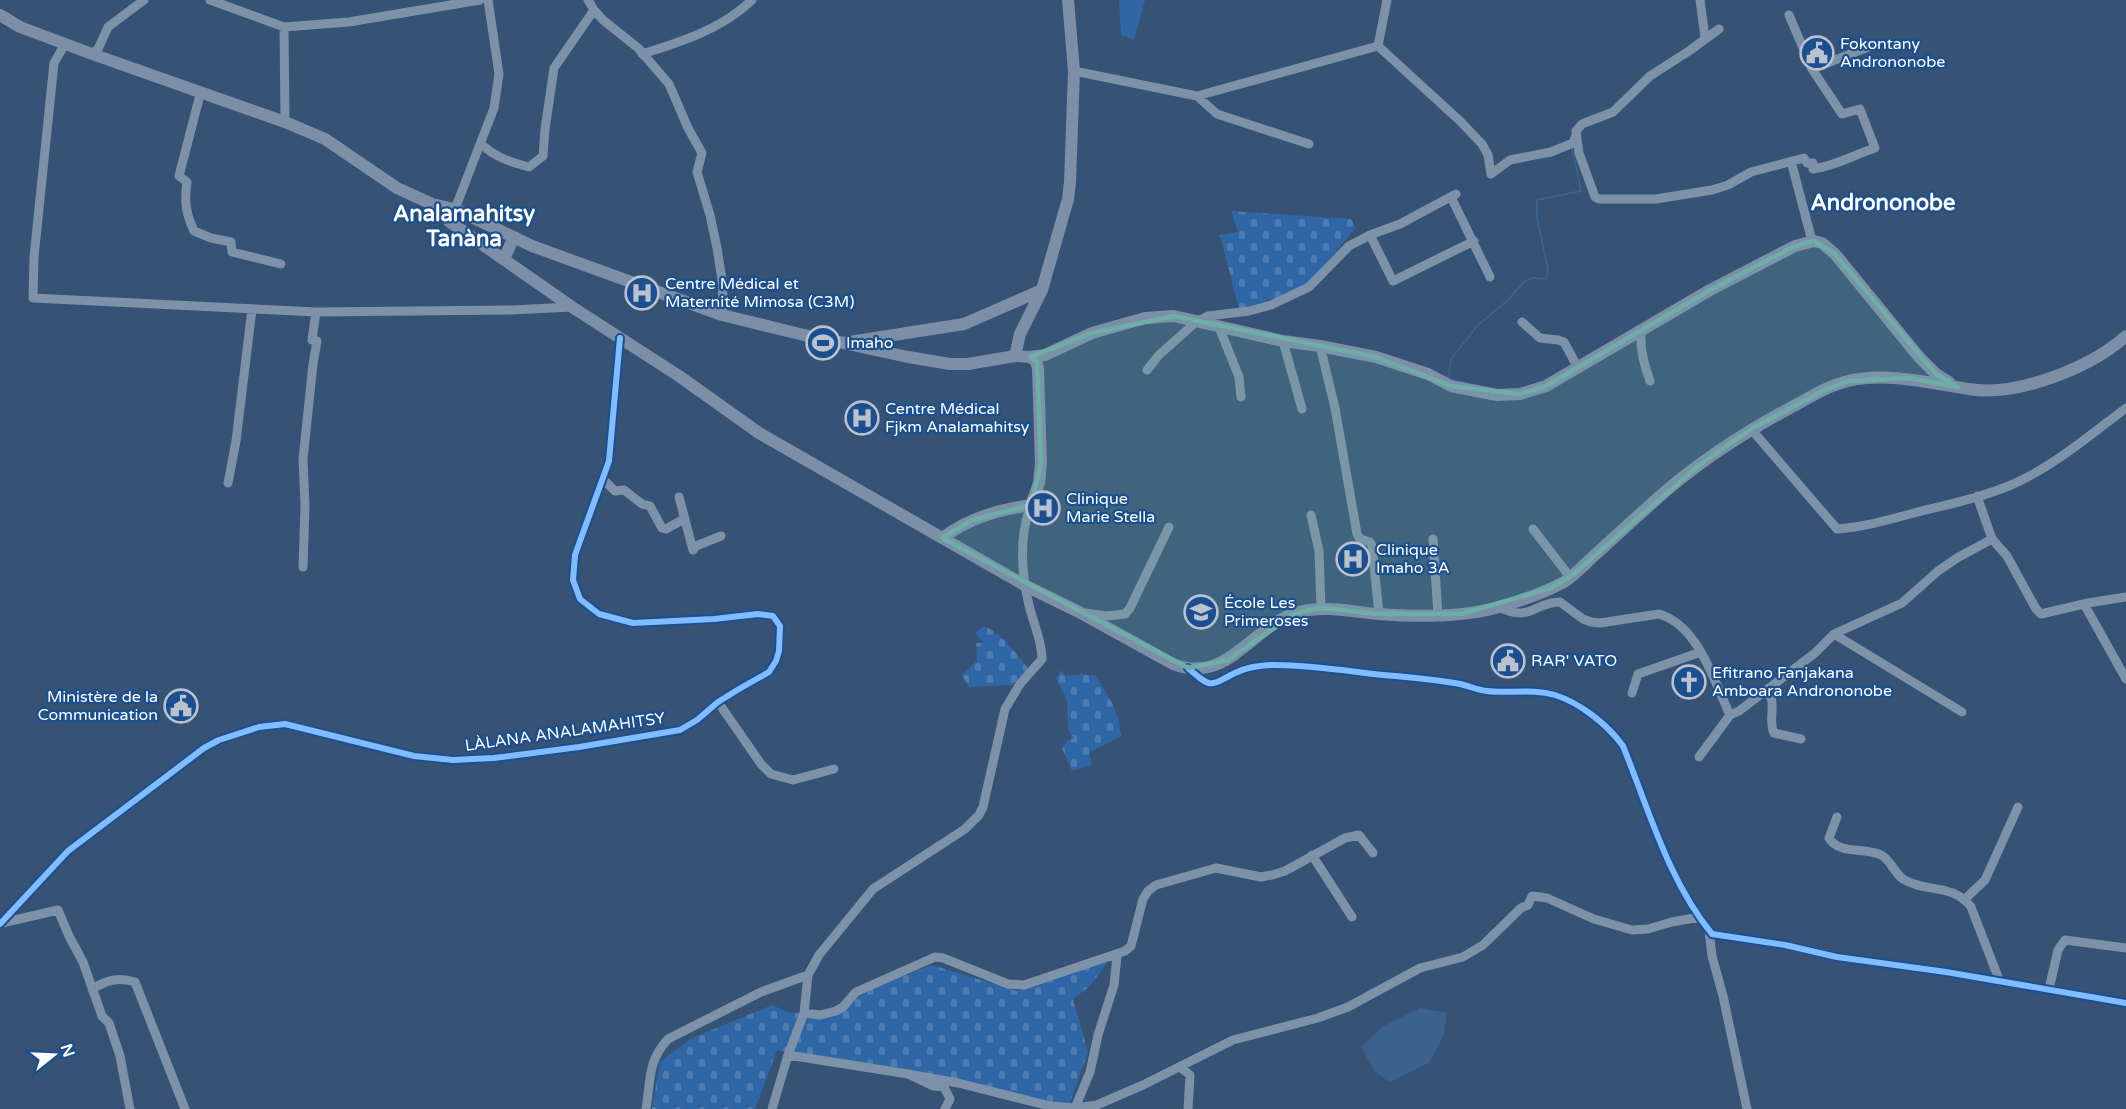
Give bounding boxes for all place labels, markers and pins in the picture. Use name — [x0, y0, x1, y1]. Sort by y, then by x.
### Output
place label: Fokontany Andrononobe — [1840, 34, 1945, 72]
public building icon: Fokontany Andrononobe — [1799, 35, 1835, 71]
place label: Centre Médical et Maternité Mimosa (C3M) — [665, 274, 854, 312]
hospital icon: Centre Médical et Maternité Mimosa (C3M) — [624, 275, 660, 311]
sports icon: Imaho — [805, 325, 841, 361]
place label: Imaho — [846, 333, 894, 353]
place label: Centre Médical Fjkm Analamahitsy — [885, 399, 1030, 437]
hospital icon: Centre Médical Fjkm Analamahitsy — [844, 400, 880, 436]
place label: Clinique Marie Stella — [1066, 489, 1155, 527]
hospital icon: Clinique Marie Stella — [1025, 490, 1061, 526]
place label: Clinique Imaho 3A — [1376, 540, 1450, 578]
hospital icon: Clinique Imaho 3A — [1335, 541, 1371, 577]
place label: École Les Primeroses — [1224, 593, 1309, 631]
school or university icon: École Les Primeroses — [1183, 594, 1219, 630]
public building icon: RAR' VATO — [1490, 643, 1526, 679]
place label: RAR' VATO — [1531, 651, 1617, 671]
place label: Efitrano Fanjakana Amboara Andrononobe — [1712, 663, 1892, 701]
church icon: Efitrano Fanjakana Amboara Andrononobe — [1671, 664, 1707, 700]
place label: Ministère de la Communication — [38, 687, 158, 725]
public building icon: Ministère de la Communication — [163, 688, 199, 724]

